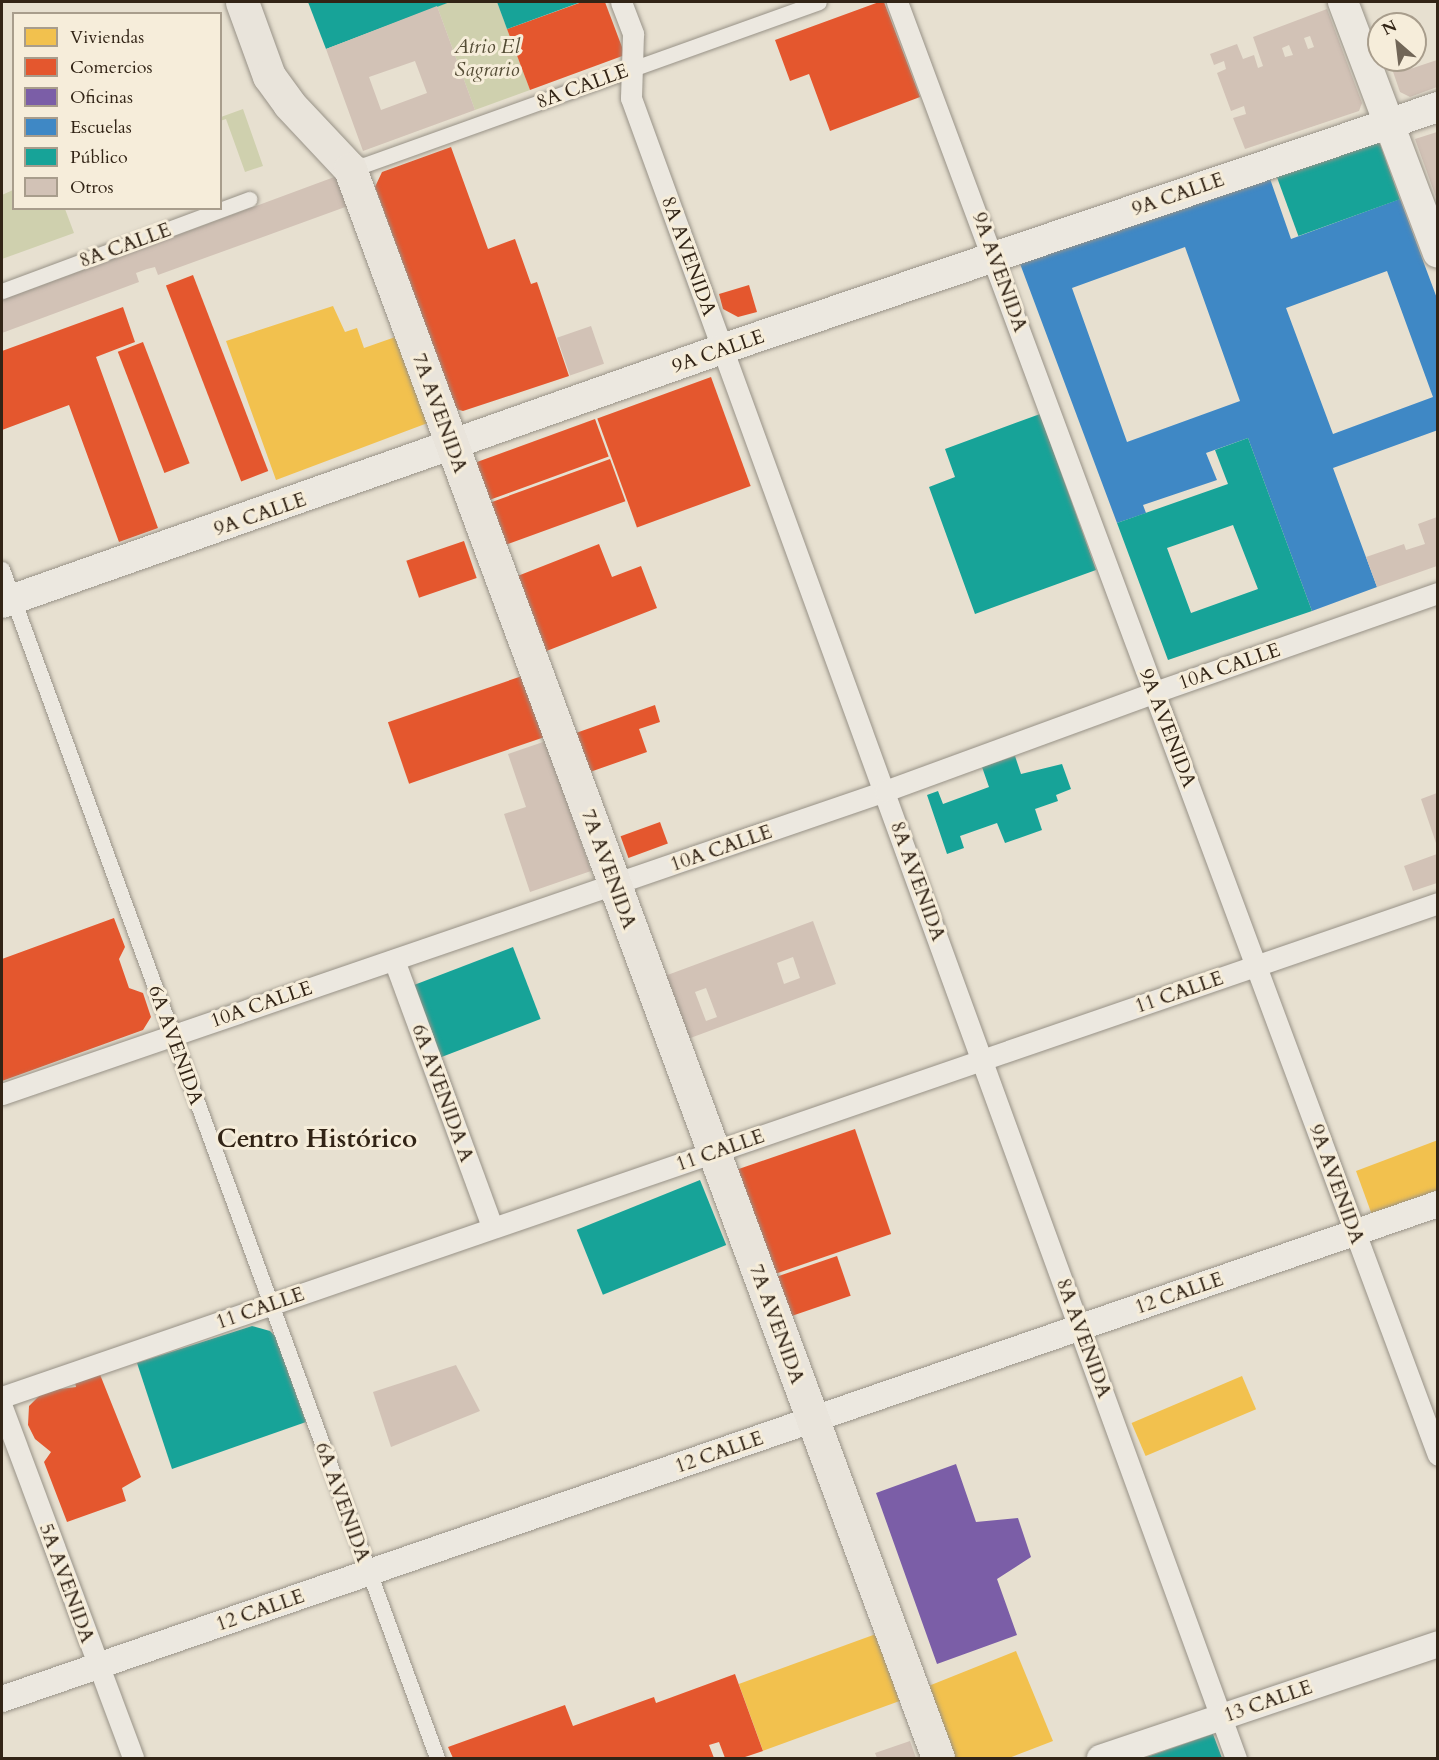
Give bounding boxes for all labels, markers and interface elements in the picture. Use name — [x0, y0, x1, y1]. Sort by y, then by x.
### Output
legend — [12, 12, 222, 210]
north arrow — [1367, 12, 1427, 72]
text: N — [1378, 15, 1401, 41]
text: Viviendas — [70, 25, 144, 50]
park label: Atrio El Sagrario — [454, 34, 520, 81]
text: Comercios — [70, 55, 152, 80]
street label: 8A CALLE — [533, 58, 631, 114]
text: Oficinas — [70, 85, 133, 110]
text: Escuelas — [70, 115, 132, 140]
text: Público — [70, 145, 128, 170]
street label: 9A CALLE — [1129, 167, 1227, 221]
text: Otros — [70, 175, 114, 200]
street label: 8A AVENIDA — [656, 193, 722, 319]
street label: 9A AVENIDA — [967, 209, 1033, 335]
street label: 8A CALLE — [76, 217, 174, 273]
street label: 9A CALLE — [669, 324, 767, 378]
street label: 7A AVENIDA — [407, 350, 473, 476]
street label: 9A CALLE — [211, 487, 309, 541]
street label: 10A CALLE — [1175, 637, 1283, 695]
street label: 9A AVENIDA — [1134, 665, 1202, 791]
street label: 7A AVENIDA — [576, 806, 642, 932]
street label: 8A AVENIDA — [885, 818, 951, 944]
street label: 10A CALLE — [667, 819, 775, 877]
street label: 11 CALLE — [1132, 966, 1226, 1018]
street label: 10A CALLE — [207, 975, 315, 1033]
street label: 6A AVENIDA — [143, 982, 209, 1108]
street label: 6A AVENIDA A — [407, 1021, 479, 1165]
street label: 9A AVENIDA — [1304, 1121, 1370, 1247]
district label: Centro Histórico — [217, 1123, 417, 1155]
street label: 11 CALLE — [673, 1124, 767, 1176]
street label: 7A AVENIDA — [744, 1261, 810, 1387]
street label: 12 CALLE — [1132, 1267, 1226, 1319]
street label: 8A AVENIDA — [1051, 1275, 1117, 1401]
street label: 11 CALLE — [213, 1282, 307, 1334]
street label: 12 CALLE — [672, 1426, 766, 1478]
street label: 6A AVENIDA — [310, 1439, 376, 1565]
street label: 5A AVENIDA — [34, 1520, 100, 1646]
street label: 12 CALLE — [213, 1584, 307, 1636]
street label: 13 CALLE — [1221, 1675, 1315, 1727]

